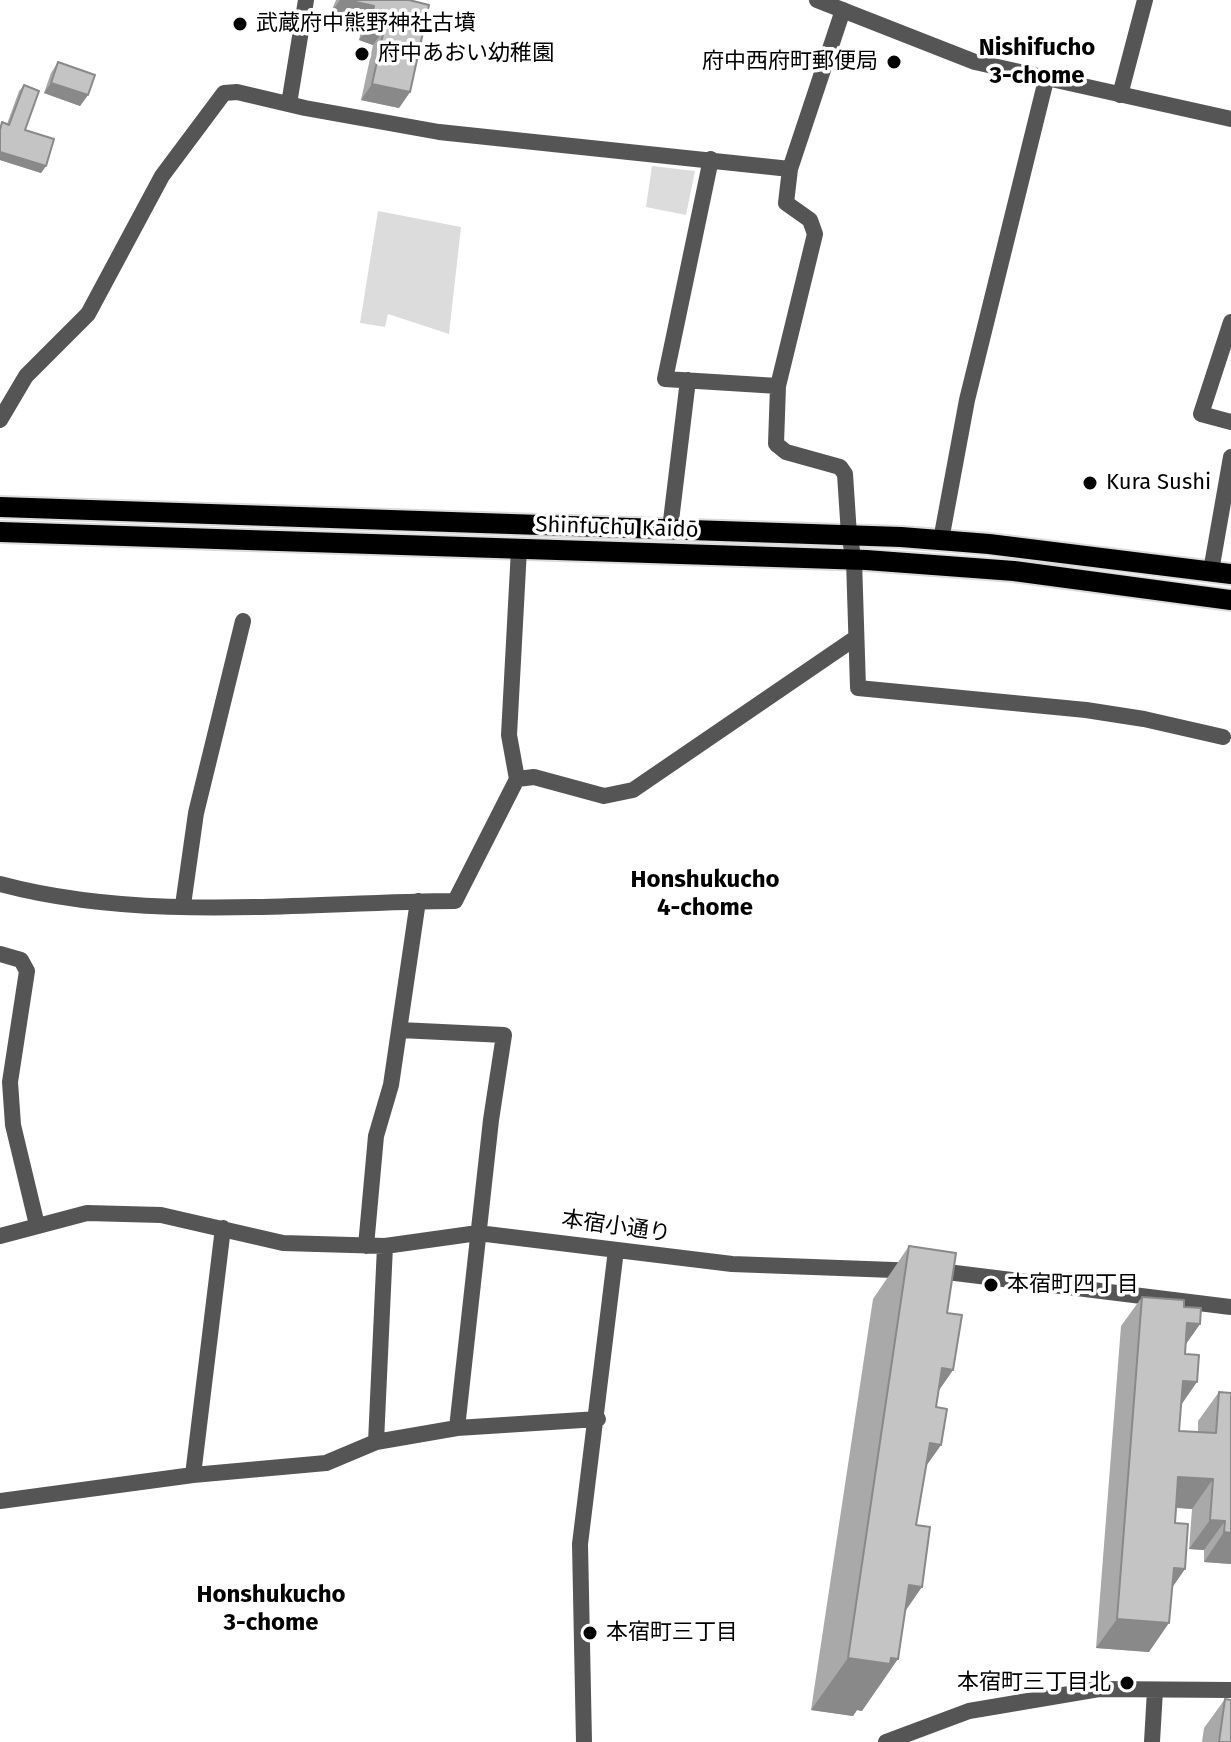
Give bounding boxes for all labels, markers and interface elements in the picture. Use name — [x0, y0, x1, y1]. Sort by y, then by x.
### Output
place label: 武蔵府中熊野神社古墳 — [256, 11, 476, 37]
marker: 武蔵府中熊野神社古墳 — [231, 15, 249, 33]
district label: Nishifucho 3-chome — [979, 34, 1095, 90]
place label: 府中あおい幼稚園 — [378, 41, 554, 67]
marker: 府中あおい幼稚園 — [353, 45, 371, 63]
place label: 府中西府町郵便局 — [702, 49, 878, 75]
marker: 府中西府町郵便局 — [885, 53, 903, 71]
place label: Kura Sushi — [1106, 470, 1211, 496]
marker: Kura Sushi — [1081, 474, 1099, 492]
street label: Shinfuchu Kaidō — [535, 512, 699, 544]
district label: Honshukucho 4-chome — [630, 866, 780, 922]
street label: 本宿小通り — [560, 1206, 672, 1248]
place label: 本宿町四丁目 — [1007, 1272, 1139, 1298]
marker: 本宿町四丁目 — [982, 1276, 1000, 1294]
district label: Honshukucho 3-chome — [196, 1581, 346, 1637]
place label: 本宿町三丁目 — [606, 1620, 738, 1646]
marker: 本宿町三丁目 — [581, 1624, 599, 1642]
place label: 本宿町三丁目北 — [957, 1670, 1111, 1696]
marker: 本宿町三丁目北 — [1118, 1674, 1136, 1692]

